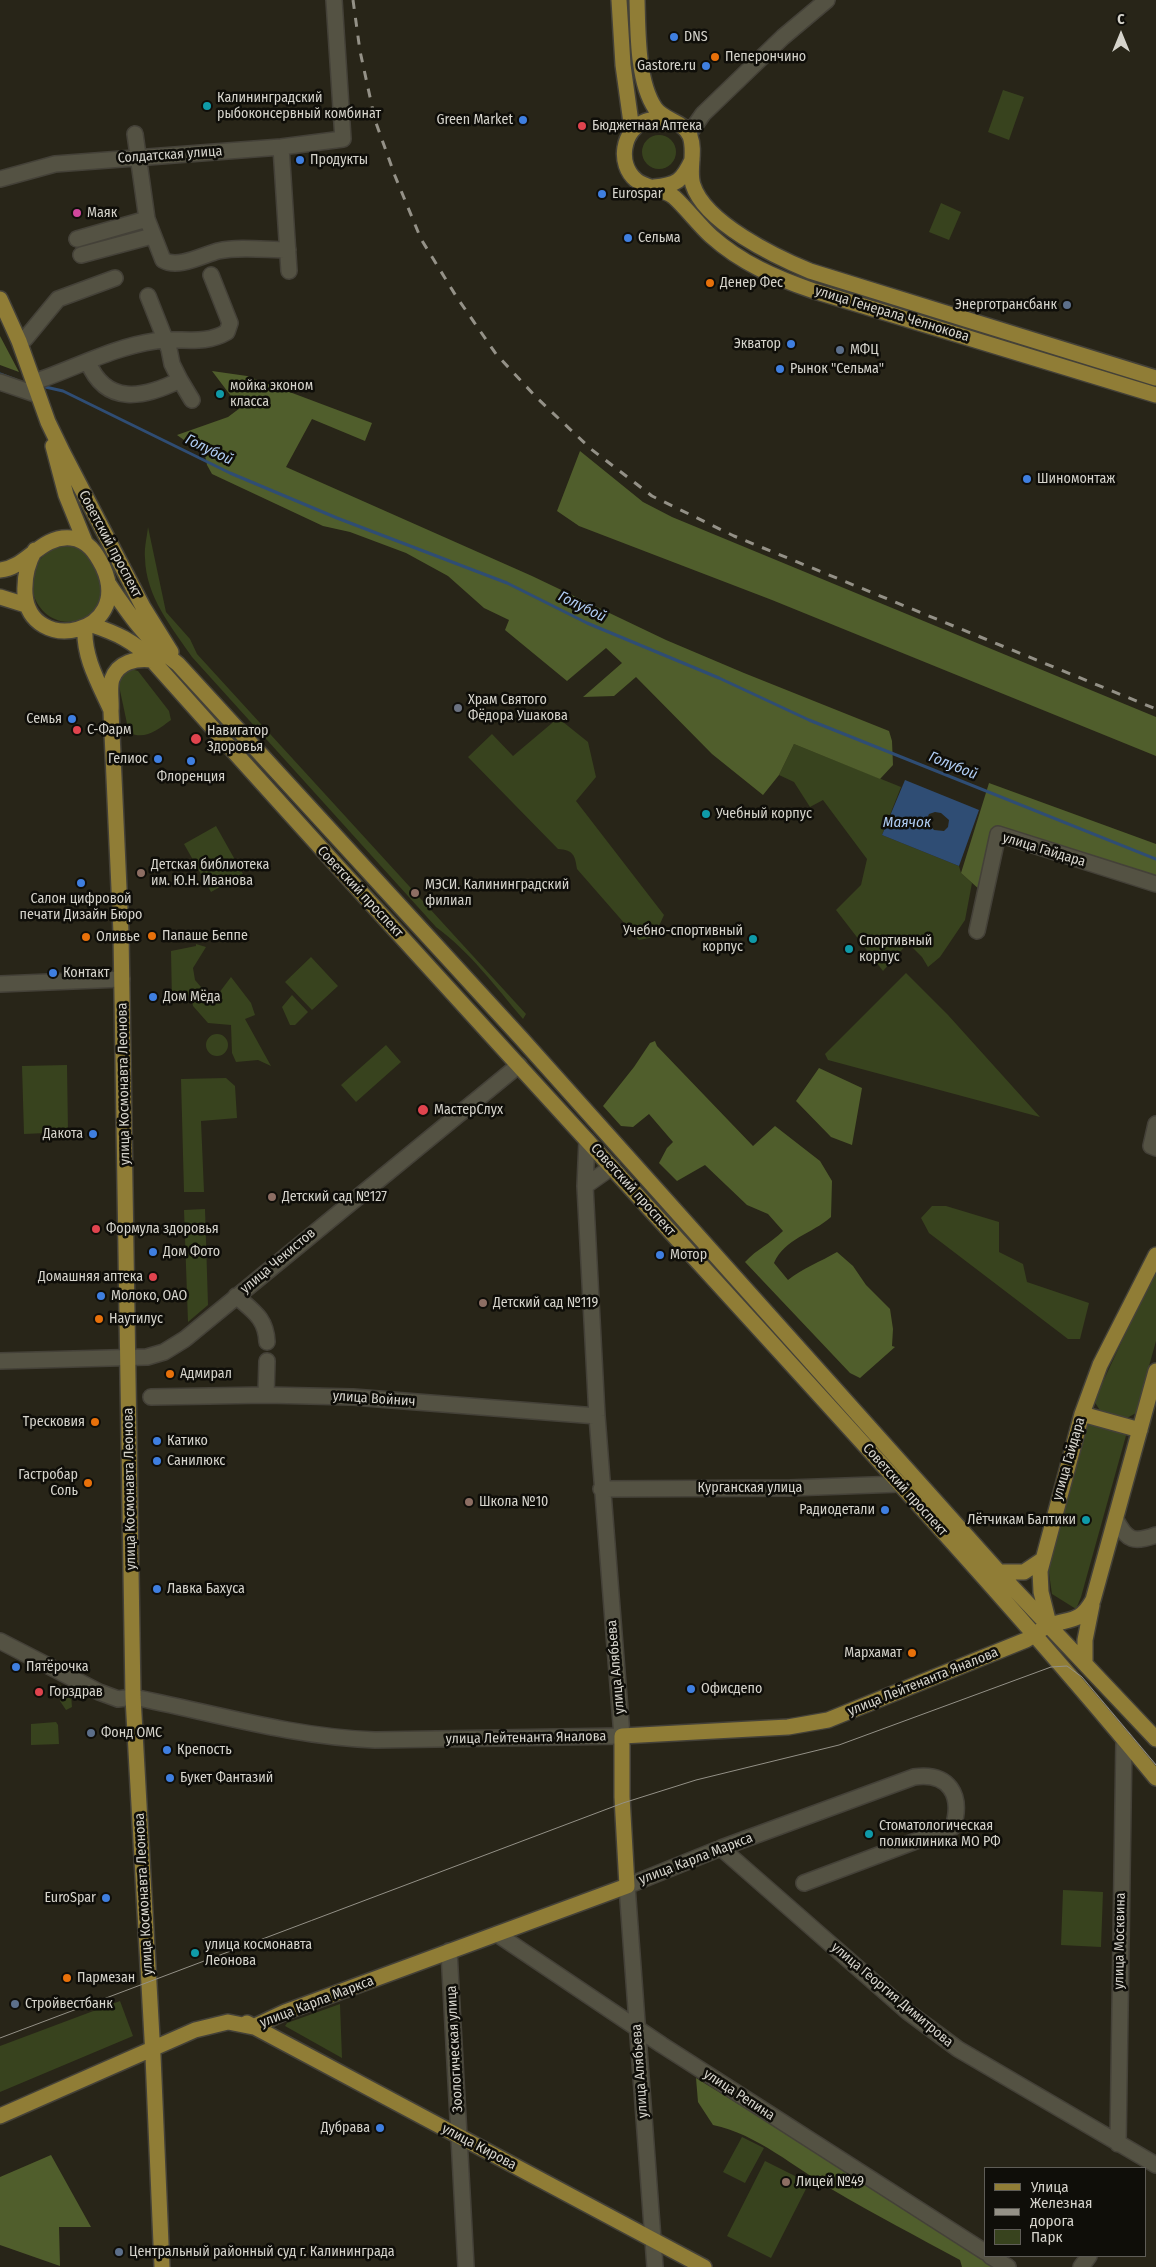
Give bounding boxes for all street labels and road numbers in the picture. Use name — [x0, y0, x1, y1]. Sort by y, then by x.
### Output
street label: Солдатская улица — [117, 143, 223, 167]
street label: улица Генерала Челнокова — [813, 283, 971, 345]
street label: Советский проспект — [75, 488, 145, 600]
street label: улица Гайдара — [1000, 829, 1088, 871]
street label: Советский проспект — [313, 843, 407, 941]
street label: улица Космонавта Леонова — [114, 1003, 134, 1165]
street label: Советский проспект — [587, 1140, 679, 1240]
street label: улица Чекистов — [237, 1225, 319, 1297]
street label: улица Войнич — [332, 1388, 416, 1410]
street label: улица Космонавта Леонова — [120, 1408, 140, 1570]
street label: улица Гайдара — [1049, 1415, 1089, 1503]
street label: Советский проспект — [859, 1440, 951, 1540]
street label: Курганская улица — [698, 1480, 802, 1496]
street label: улица Алябьева — [604, 1619, 628, 1715]
street label: улица Лейтенанта Яналова — [845, 1644, 1001, 1720]
street label: улица Лейтенанта Яналова — [446, 1728, 606, 1748]
street label: улица Космонавта Леонова — [131, 1812, 157, 1976]
street label: улица Карла Маркса — [637, 1830, 755, 1888]
street label: улица Москвина — [1111, 1892, 1129, 1990]
street label: улица Георгия Димитрова — [828, 1939, 956, 2051]
street label: улица Карла Маркса — [258, 1973, 376, 2031]
street label: Зоологическая улица — [443, 1985, 467, 2113]
street label: улица Алябьева — [628, 2023, 652, 2119]
street label: улица Репина — [700, 2066, 778, 2124]
street label: улица Кирова — [439, 2120, 519, 2174]

